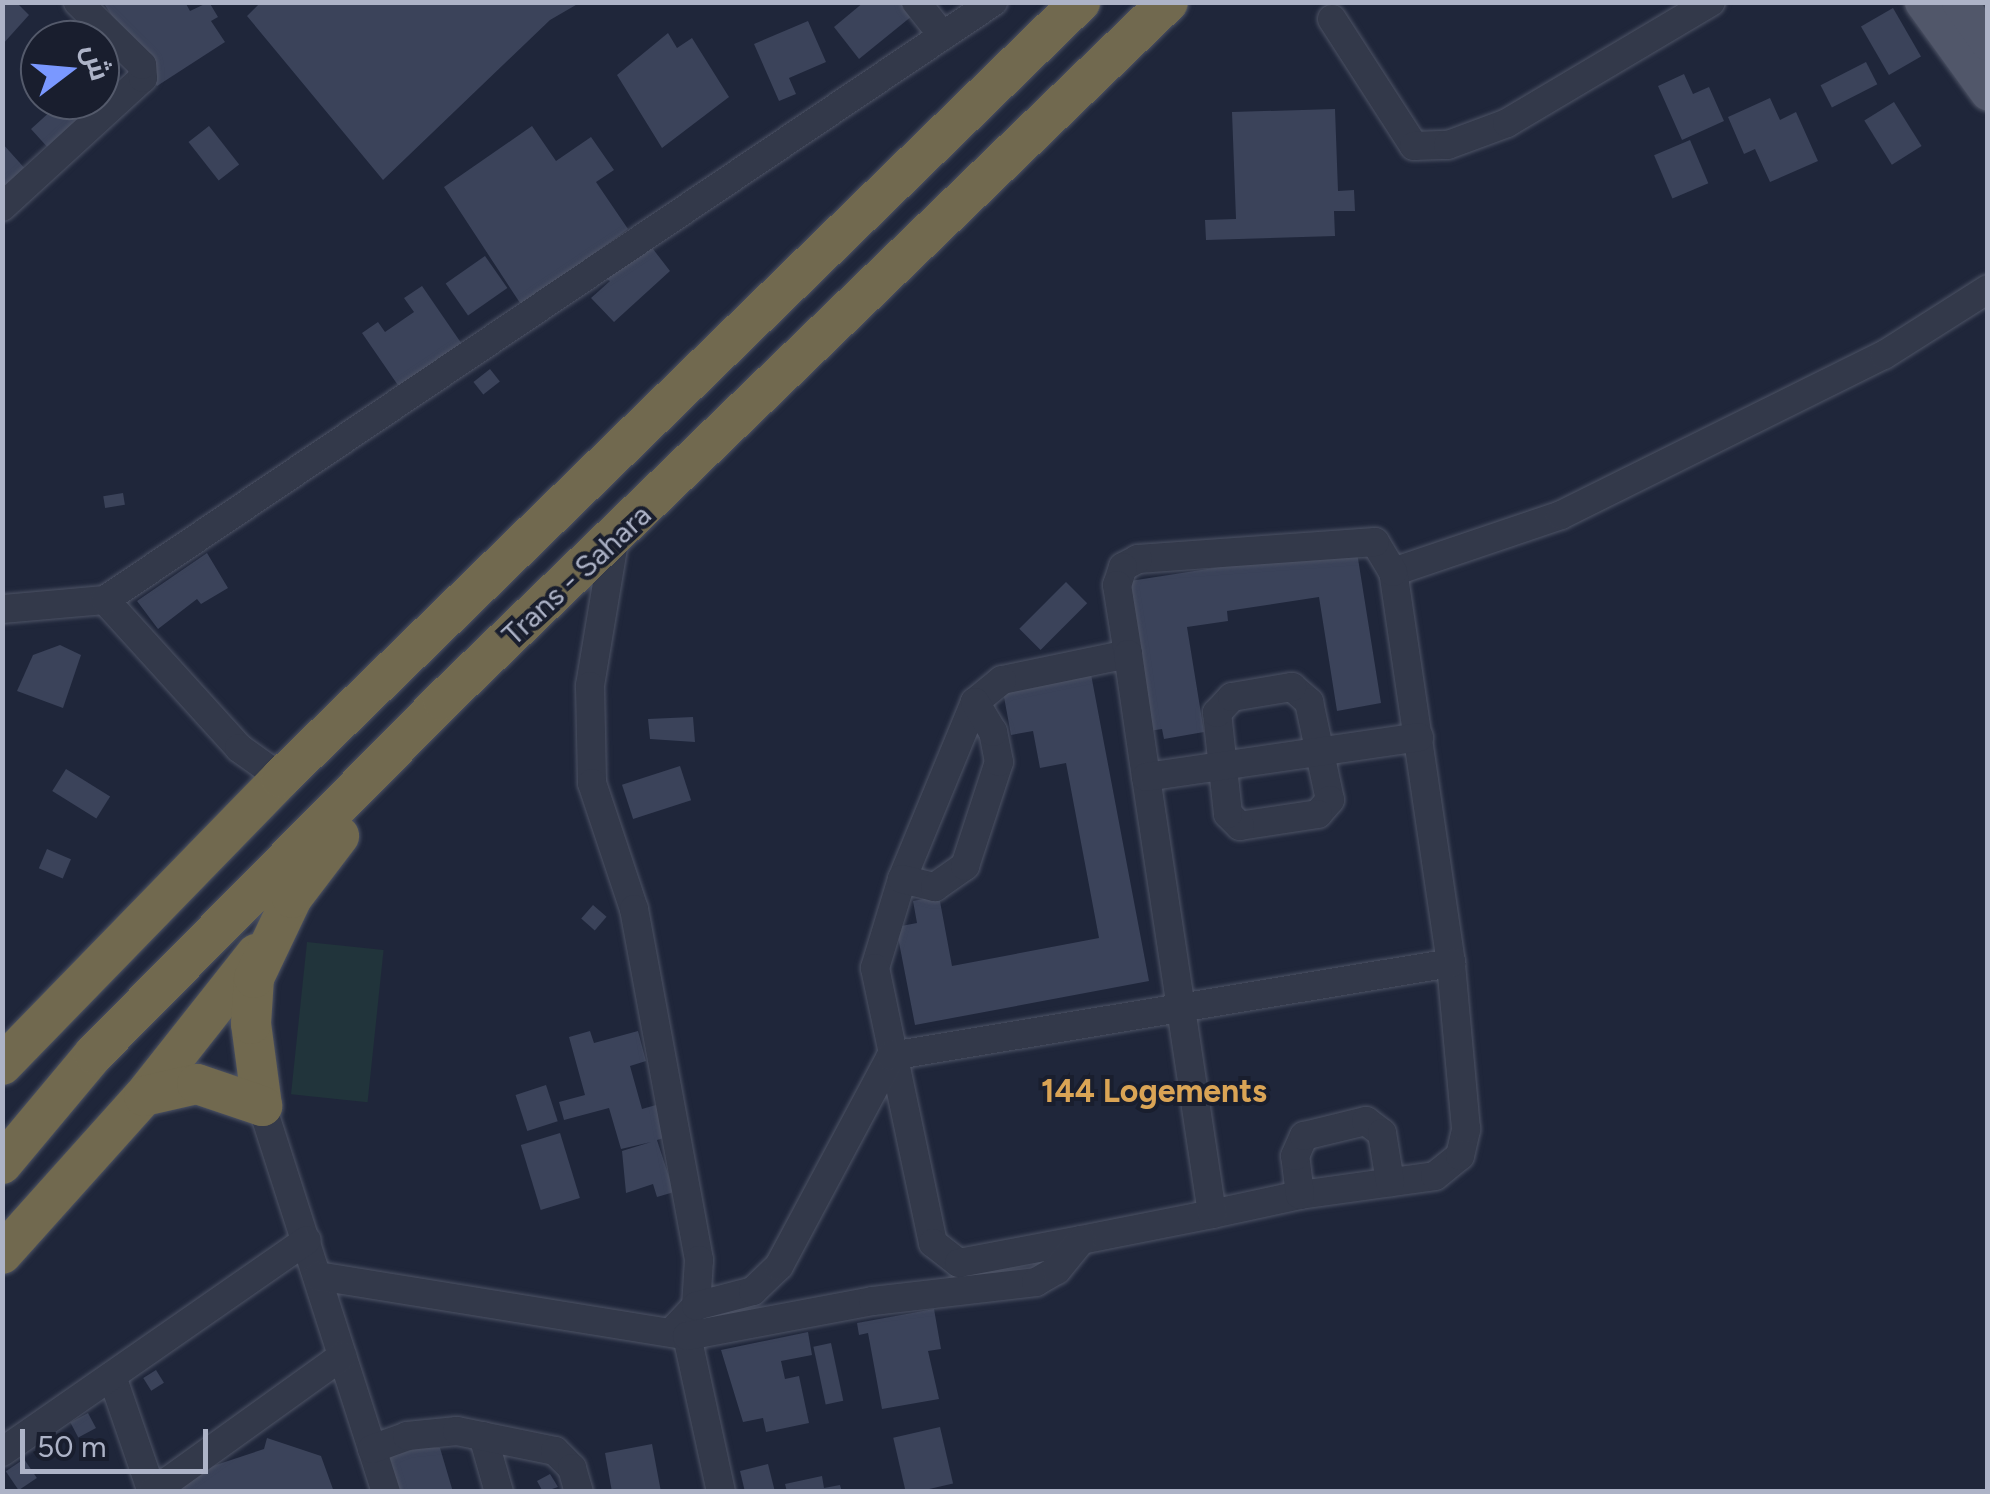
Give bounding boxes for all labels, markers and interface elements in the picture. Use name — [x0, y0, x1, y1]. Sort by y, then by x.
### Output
north arrow — [20, 20, 120, 120]
text: ش — [76, 40, 118, 84]
street label: Trans - Sahara — [495, 497, 659, 653]
district label: 144 Logements — [1041, 1072, 1267, 1110]
scale bar — [25, 1409, 212, 1471]
text: 50 m — [37, 1428, 106, 1465]

